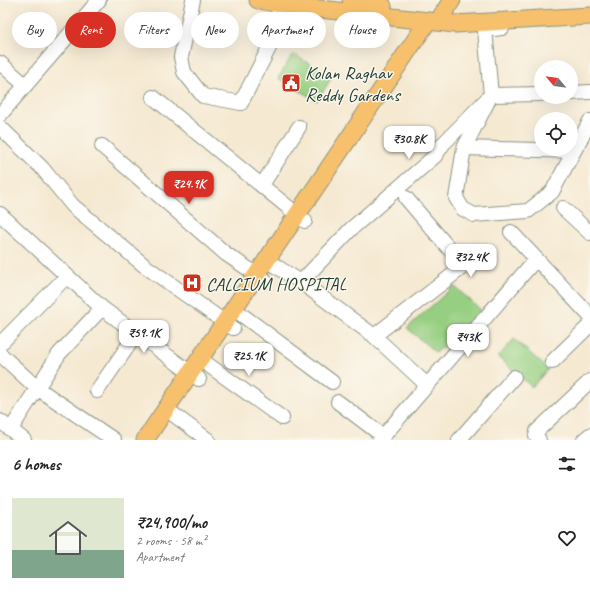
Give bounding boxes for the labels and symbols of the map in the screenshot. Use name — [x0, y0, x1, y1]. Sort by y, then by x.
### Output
north arrow — [534, 60, 578, 104]
place label: Kolan Raghav Reddy Gardens — [305, 61, 402, 107]
public building icon: Kolan Raghav Reddy Gardens — [280, 72, 302, 94]
pin: ₹30.8K — [376, 126, 442, 160]
pin: ₹24.9K — [156, 171, 222, 205]
pin: ₹32.4K — [438, 244, 504, 278]
hospital icon: CALCIUM HOSPITAL — [181, 272, 203, 294]
place label: CALCIUM HOSPITAL — [206, 272, 347, 296]
pin: ₹59.1K — [111, 320, 177, 354]
pin: ₹43K — [444, 324, 492, 358]
pin: ₹25.1K — [216, 343, 282, 377]

